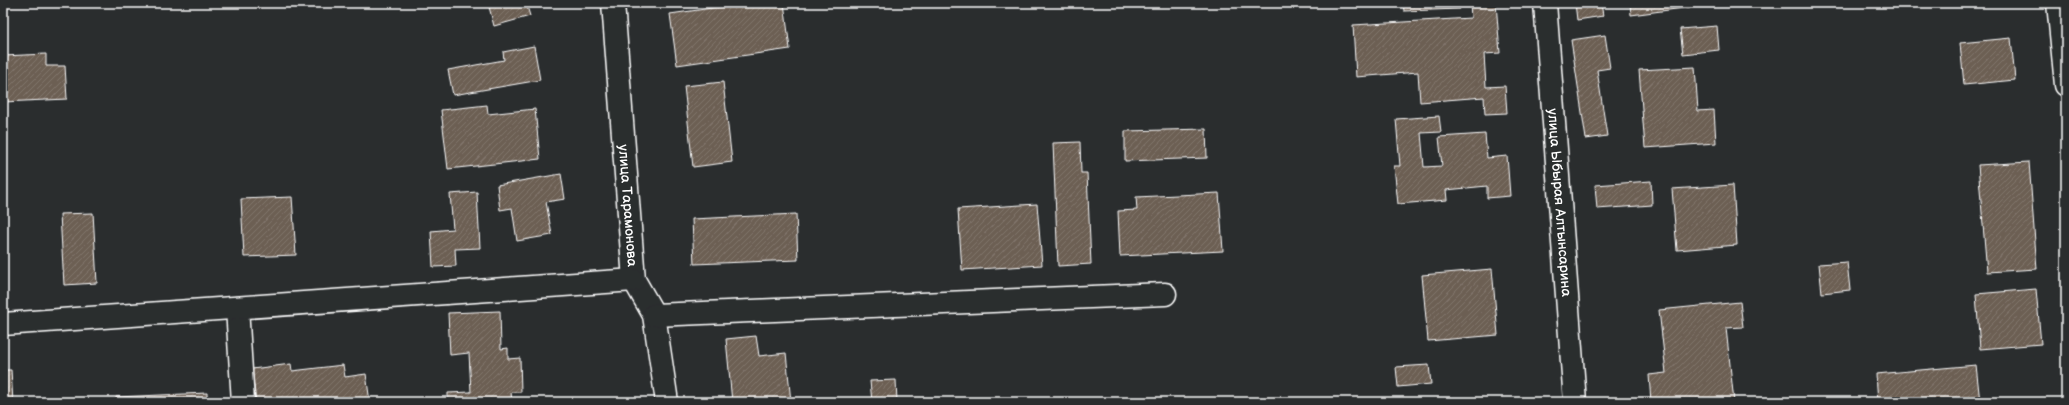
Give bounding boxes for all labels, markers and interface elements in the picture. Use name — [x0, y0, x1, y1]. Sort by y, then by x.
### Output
street label: улица Ыбырая Алтынсарина — [1544, 108, 1575, 298]
street label: улица Тарамонова — [615, 144, 641, 268]

